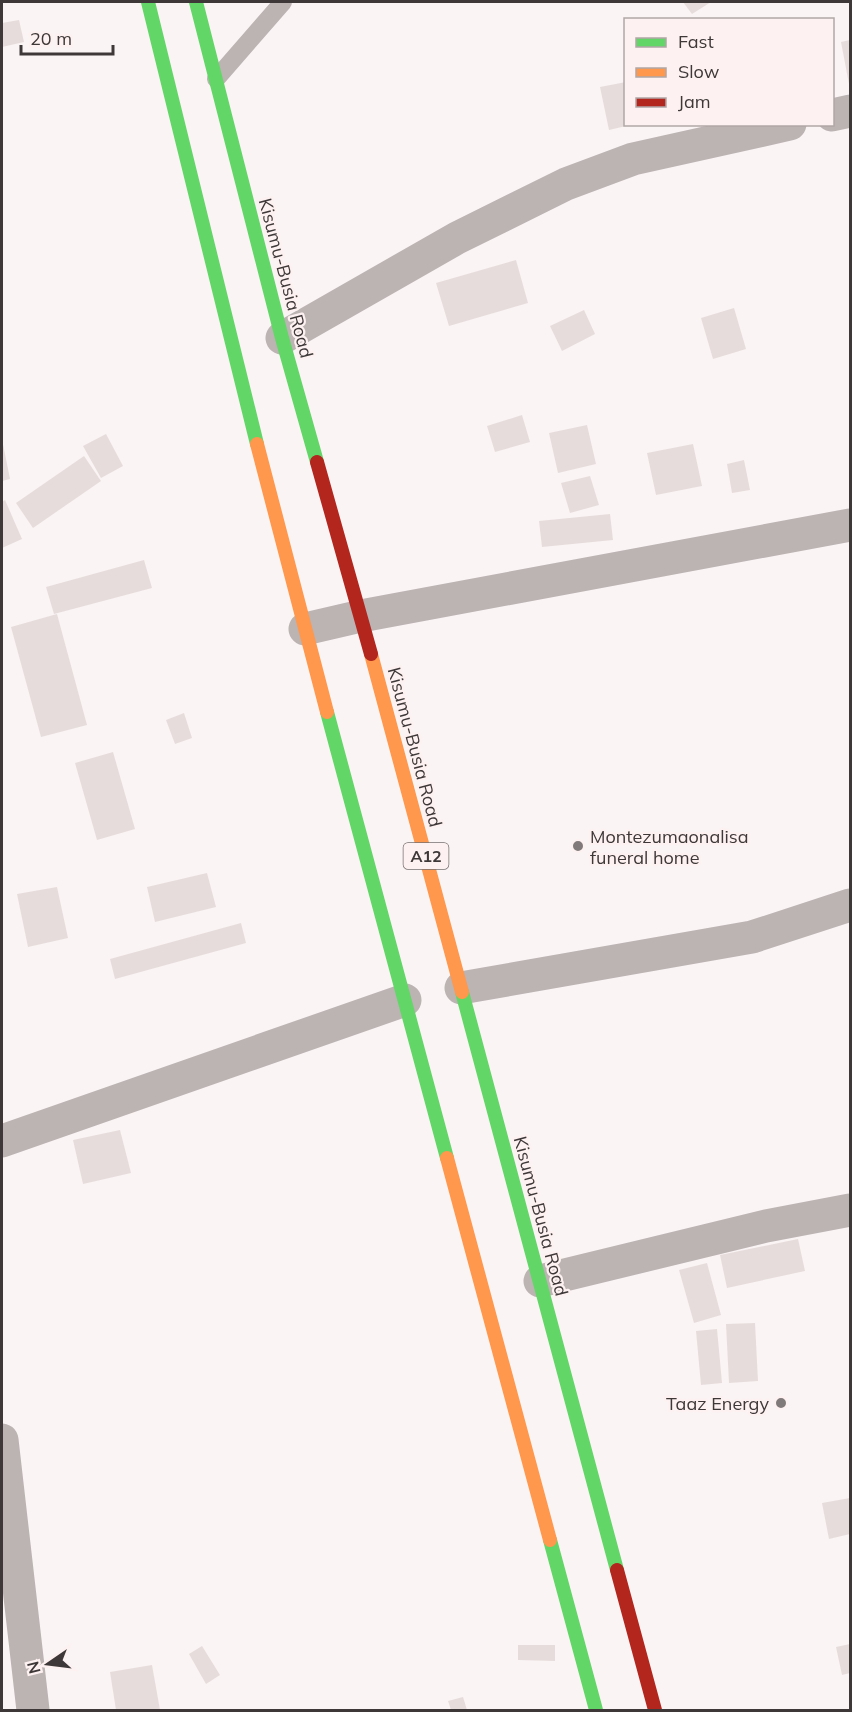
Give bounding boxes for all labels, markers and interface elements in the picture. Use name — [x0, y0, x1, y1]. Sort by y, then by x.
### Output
scale bar — [21, 18, 112, 56]
legend — [624, 18, 834, 126]
text: 20 m — [30, 27, 72, 50]
text: Fast — [678, 30, 714, 53]
text: Slow — [678, 60, 720, 83]
text: Jam — [678, 90, 711, 113]
street label: Kisumu-Busia Road — [254, 196, 318, 360]
street label: Kisumu-Busia Road — [383, 665, 447, 829]
place label: Montezumaonalisa funeral home — [590, 825, 749, 869]
marker: Montezumaonalisa funeral home — [571, 839, 585, 853]
road number: A12 — [404, 843, 448, 869]
street label: Kisumu-Busia Road — [509, 1134, 573, 1298]
place label: Taaz Energy — [666, 1392, 769, 1415]
marker: Taaz Energy — [774, 1396, 788, 1410]
north arrow — [18, 1634, 78, 1694]
text: N — [22, 1659, 45, 1676]

